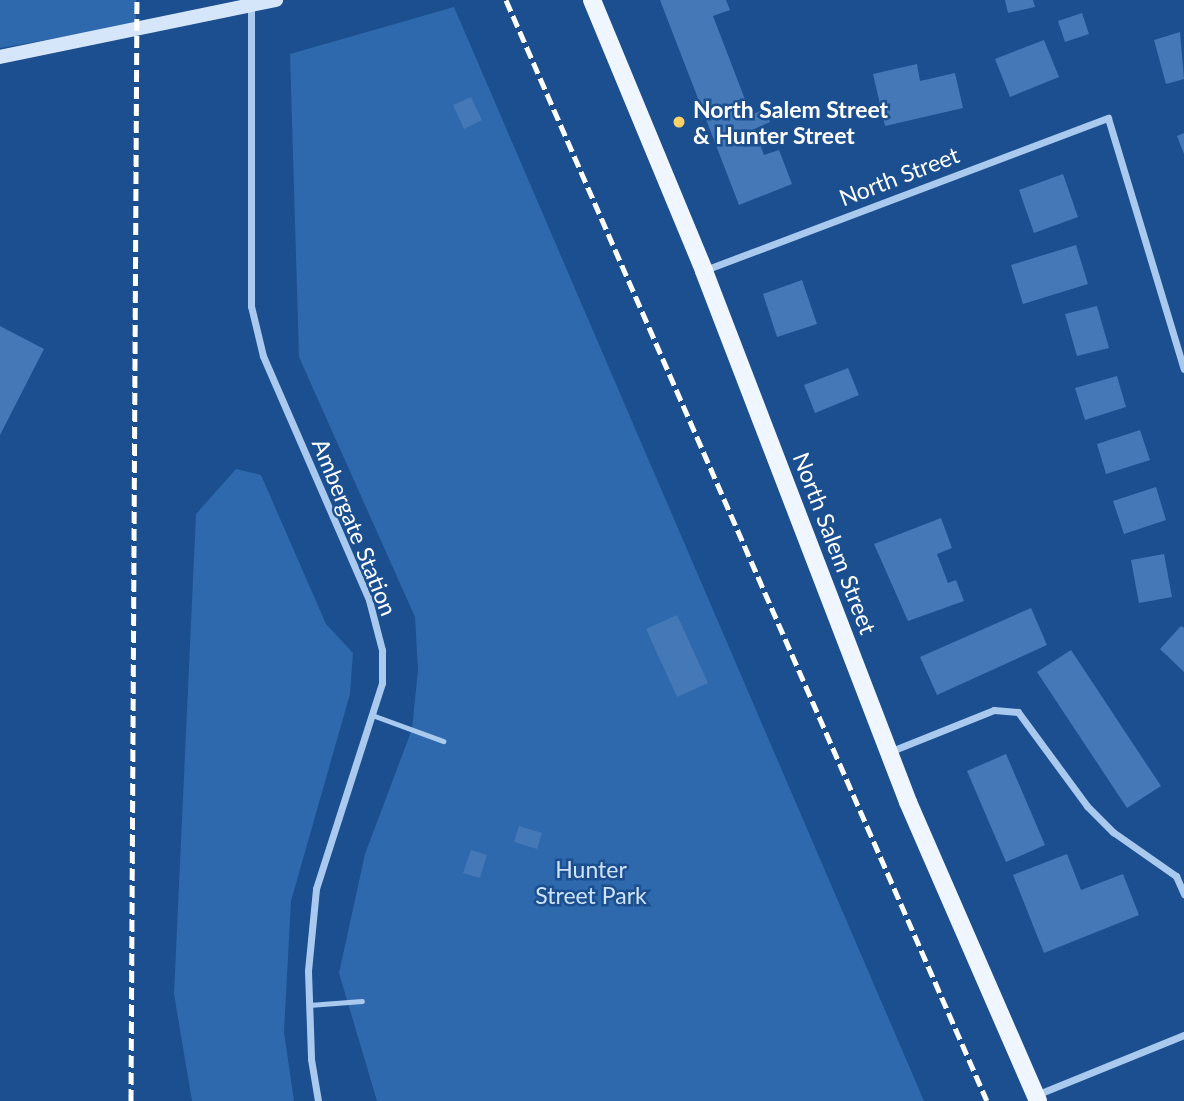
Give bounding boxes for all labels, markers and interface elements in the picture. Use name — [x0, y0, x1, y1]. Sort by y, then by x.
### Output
place label: North Salem Street & Hunter Street — [693, 95, 888, 149]
marker: North Salem Street & Hunter Street — [671, 114, 687, 130]
street label: North Street — [835, 141, 963, 211]
street label: Ambergate Station — [307, 434, 403, 620]
street label: North Salem Street — [788, 448, 882, 638]
park label: Hunter Street Park — [535, 855, 647, 909]

